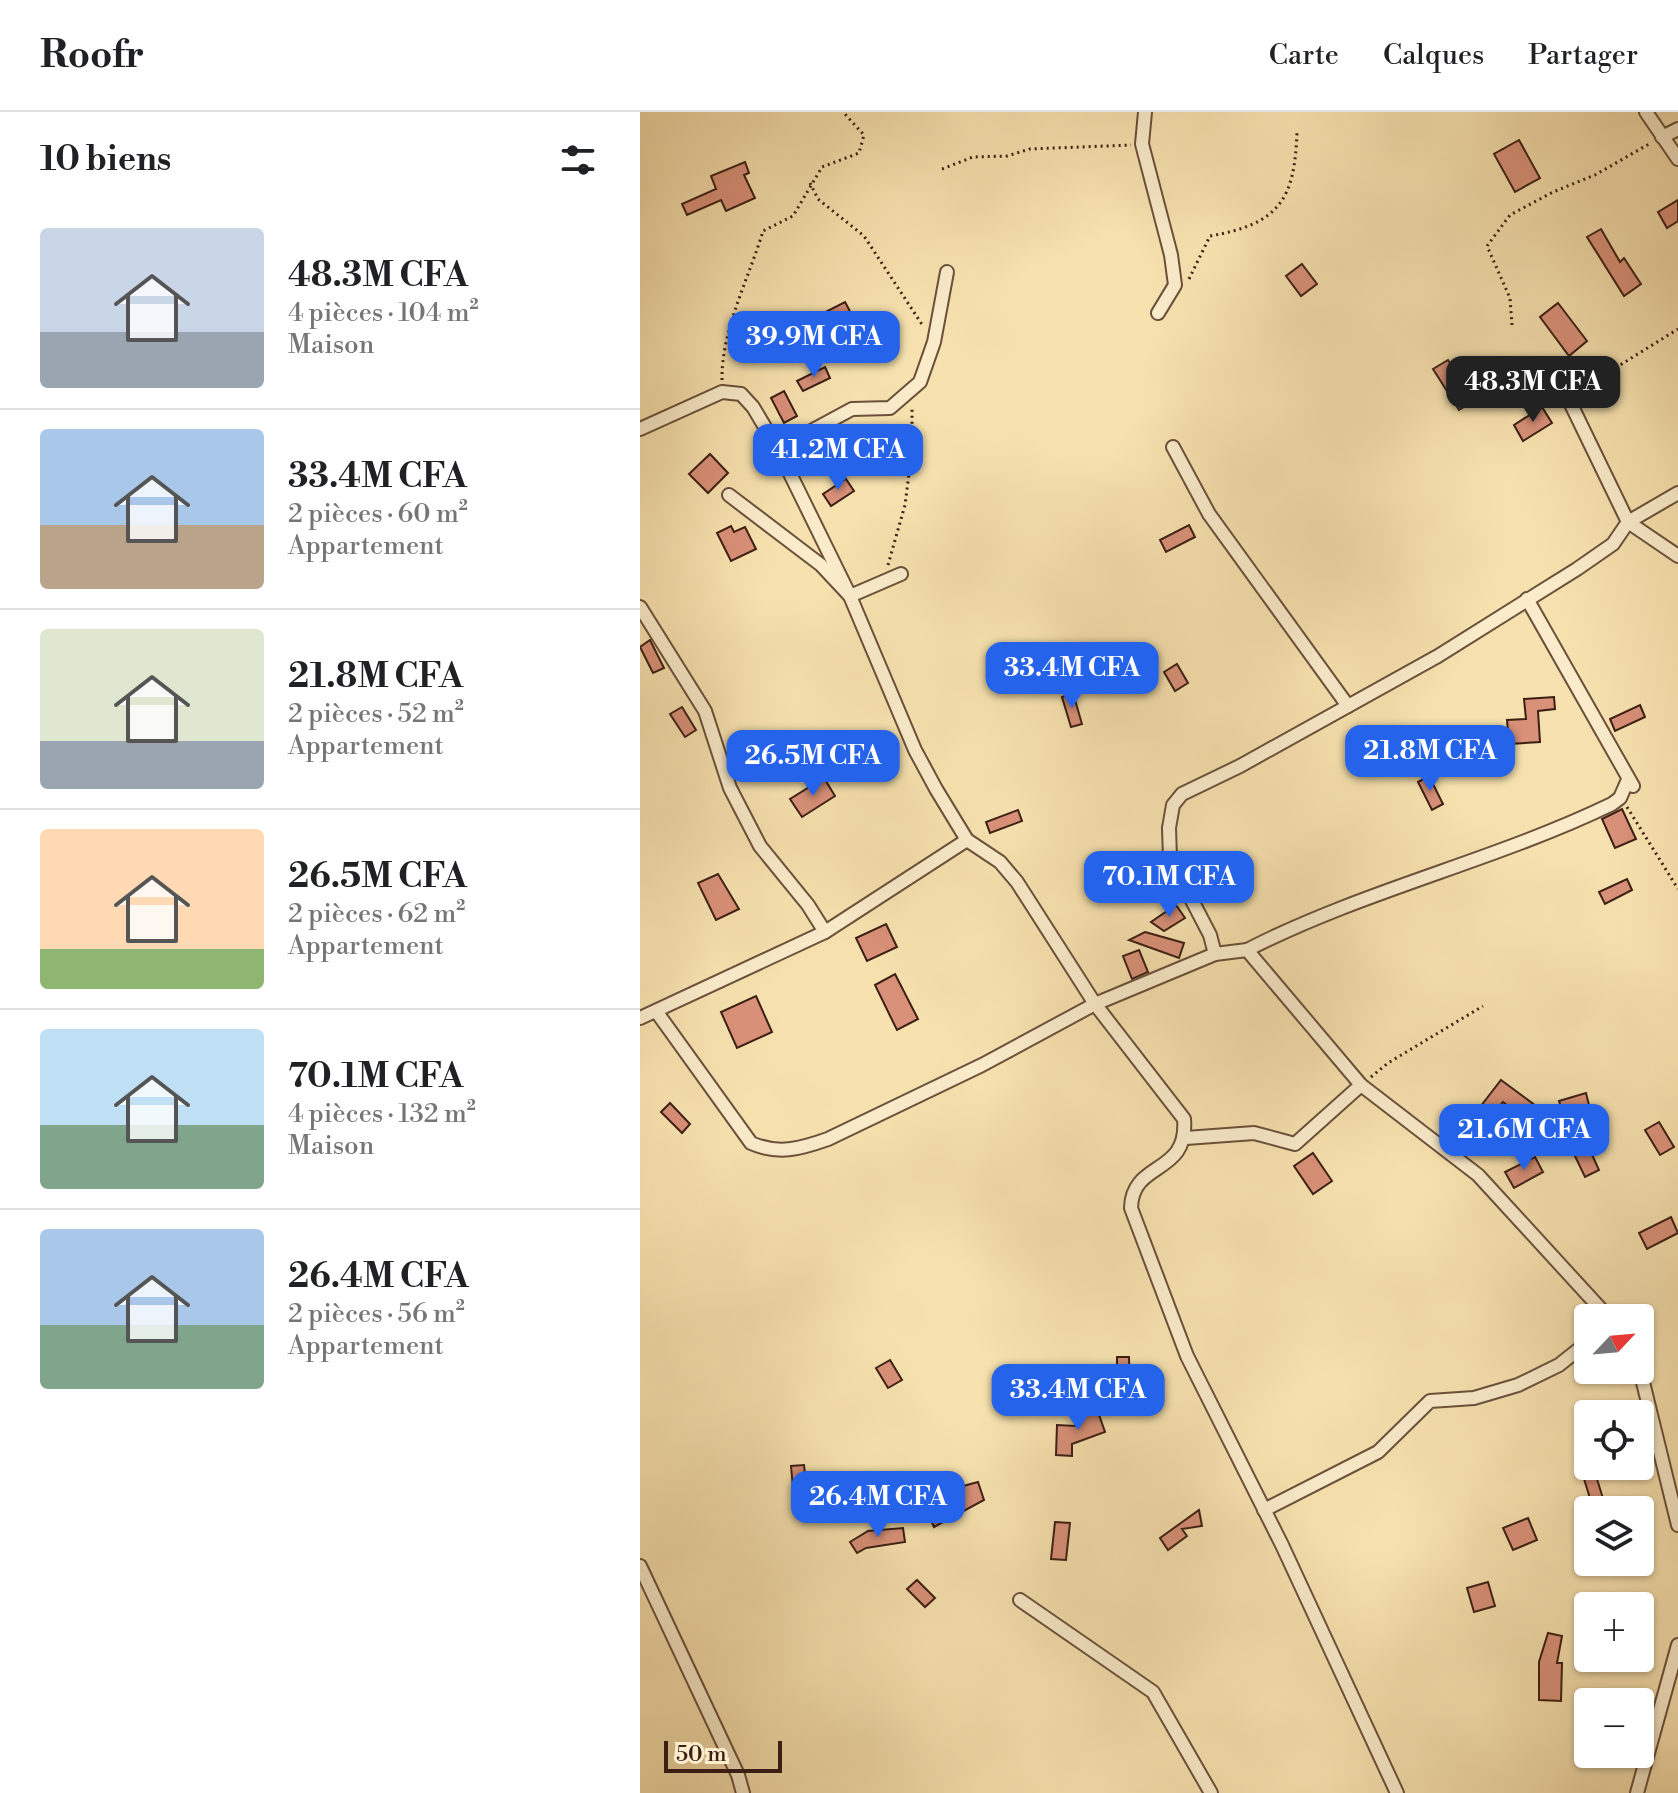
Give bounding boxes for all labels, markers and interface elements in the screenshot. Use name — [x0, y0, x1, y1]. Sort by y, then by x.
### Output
text: Roofr — [40, 32, 144, 79]
text: Carte — [1269, 38, 1339, 73]
text: Calques — [1383, 38, 1484, 73]
text: Partager — [1528, 38, 1638, 73]
icon: filters — [556, 138, 600, 182]
text: 10 biens — [40, 139, 171, 181]
text: 48.3M CFA — [288, 255, 468, 297]
icon: home — [104, 260, 200, 356]
text: 4 pièces · 104 m² — [288, 297, 479, 329]
pin: 39.9M CFA — [722, 311, 906, 379]
text: 39.9M CFA — [746, 321, 882, 353]
text: Maison — [288, 329, 374, 361]
pin: 48.3M CFA — [1441, 356, 1625, 424]
text: 48.3M CFA — [1464, 366, 1602, 398]
pin: 41.2M CFA — [746, 424, 930, 492]
text: 41.2M CFA — [771, 434, 905, 466]
text: 33.4M CFA — [288, 456, 467, 498]
icon: home — [104, 461, 200, 557]
text: 2 pièces · 60 m² — [288, 498, 468, 530]
text: Appartement — [288, 530, 444, 562]
pin: 33.4M CFA — [980, 642, 1164, 710]
text: 33.4M CFA — [1004, 652, 1140, 684]
text: 21.8M CFA — [288, 656, 463, 698]
icon: home — [104, 661, 200, 757]
text: 2 pièces · 52 m² — [288, 698, 464, 730]
pin: 21.8M CFA — [1338, 725, 1522, 793]
text: Appartement — [288, 730, 444, 762]
pin: 26.5M CFA — [721, 730, 905, 798]
text: 21.8M CFA — [1363, 735, 1497, 767]
text: 26.5M CFA — [745, 740, 881, 772]
pin: 70.1M CFA — [1077, 851, 1261, 919]
text: 26.5M CFA — [288, 856, 467, 898]
icon: home — [104, 861, 200, 957]
text: 70.1M CFA — [1102, 861, 1236, 893]
text: 2 pièces · 62 m² — [288, 898, 465, 930]
text: Appartement — [288, 930, 444, 962]
text: 70.1M CFA — [288, 1056, 463, 1098]
icon: home — [104, 1061, 200, 1157]
text: 4 pièces · 132 m² — [288, 1098, 476, 1130]
pin: 21.6M CFA — [1432, 1104, 1616, 1172]
text: 21.6M CFA — [1457, 1114, 1591, 1146]
text: Maison — [288, 1130, 374, 1162]
text: 26.4M CFA — [288, 1256, 469, 1298]
icon: home — [104, 1261, 200, 1357]
text: 2 pièces · 56 m² — [288, 1298, 465, 1330]
north arrow — [1574, 1304, 1654, 1384]
map controls — [1574, 1304, 1654, 1768]
text: Appartement — [288, 1330, 444, 1362]
pin: 33.4M CFA — [986, 1364, 1170, 1432]
text: 33.4M CFA — [1010, 1374, 1146, 1406]
button: locate — [1574, 1400, 1654, 1480]
pin: 26.4M CFA — [786, 1471, 970, 1539]
text: 26.4M CFA — [809, 1481, 947, 1513]
button: layers — [1574, 1496, 1654, 1576]
button: + — [1574, 1592, 1654, 1672]
button: − — [1574, 1688, 1654, 1768]
scale bar — [664, 1737, 782, 1773]
text: 50 m — [676, 1741, 727, 1768]

